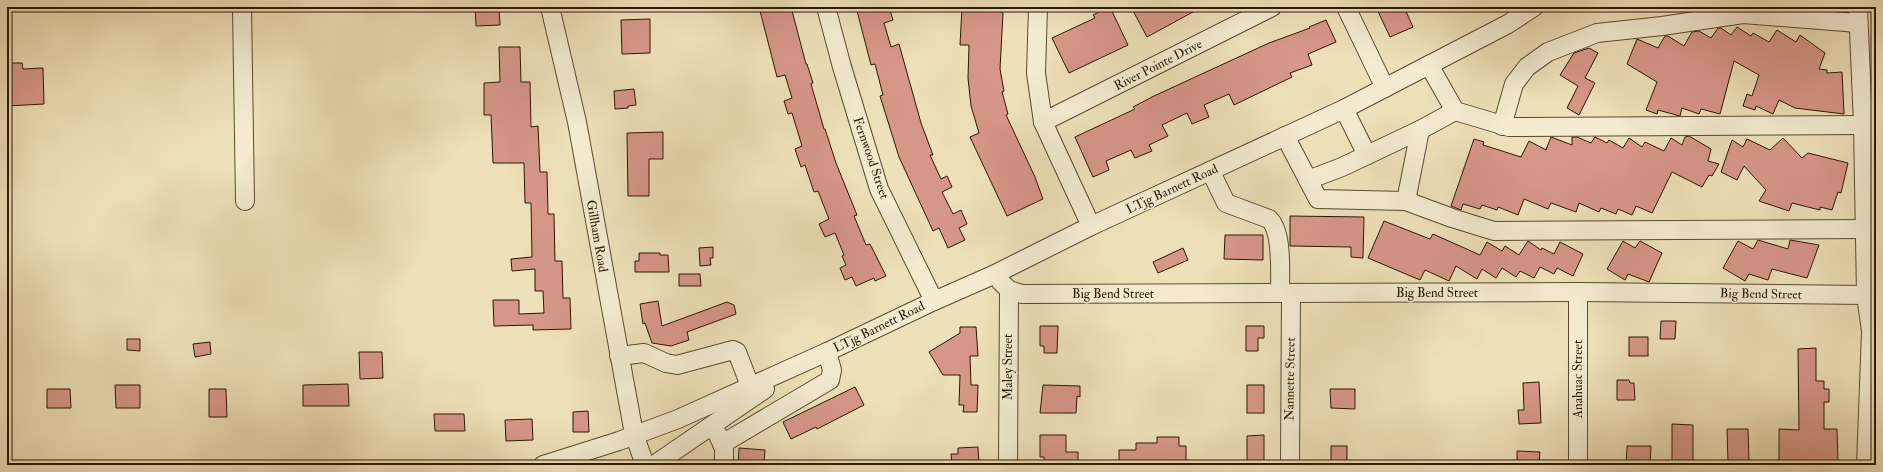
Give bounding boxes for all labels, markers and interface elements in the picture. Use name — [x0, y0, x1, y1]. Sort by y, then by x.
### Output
street label: River Pointe Drive — [1111, 36, 1205, 94]
street label: Fernwood Street — [850, 115, 892, 201]
street label: LTjg Barnett Road — [1124, 160, 1221, 217]
street label: Gillham Road — [583, 199, 611, 274]
street label: Big Bend Street — [1396, 285, 1478, 301]
street label: Big Bend Street — [1720, 285, 1802, 303]
street label: Big Bend Street — [1072, 286, 1154, 302]
street label: LTjg Barnett Road — [831, 298, 928, 356]
street label: Maley Street — [1000, 334, 1017, 400]
street label: Nannette Street — [1281, 337, 1299, 421]
street label: Anahuac Street — [1570, 340, 1586, 419]

